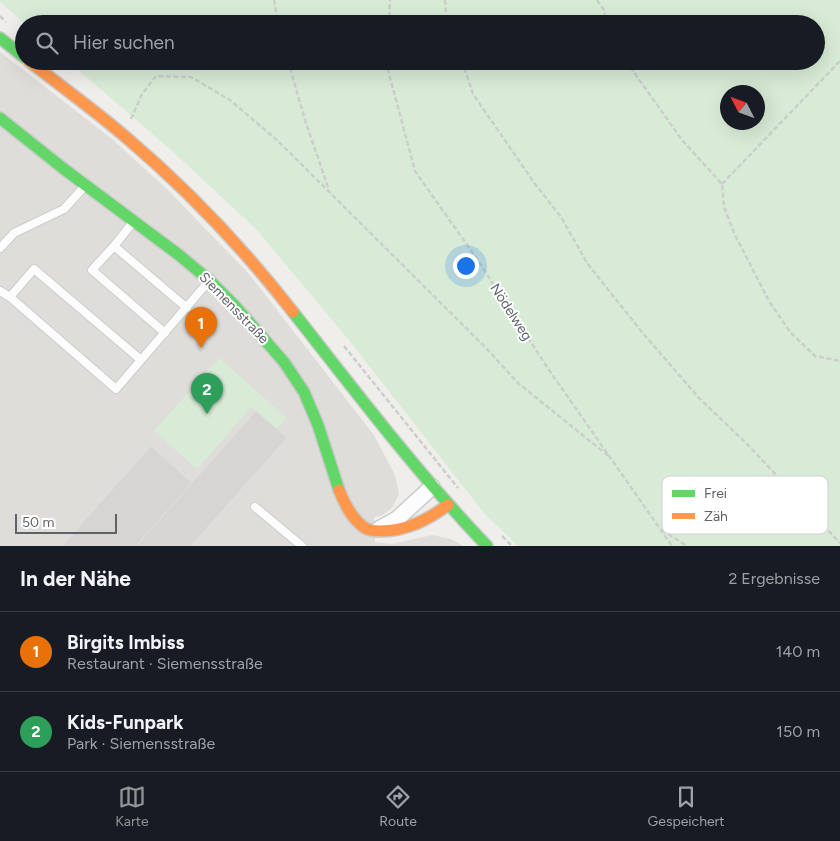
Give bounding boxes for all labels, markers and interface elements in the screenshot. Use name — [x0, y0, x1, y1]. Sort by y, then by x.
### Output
search box — [15, 15, 825, 70]
icon: search — [33, 29, 61, 57]
text: Hier suchen — [73, 31, 174, 54]
north arrow — [720, 85, 765, 130]
your location — [453, 253, 479, 279]
street label: Siemensstraße — [196, 269, 273, 347]
street label: Nödelweg — [486, 280, 536, 344]
pin: 1 — [185, 307, 217, 348]
pin: 2 — [191, 373, 223, 414]
legend — [662, 476, 828, 534]
text: Frei — [704, 485, 727, 502]
text: Zäh — [704, 508, 728, 525]
scale bar — [15, 511, 118, 534]
text: 50 m — [22, 514, 54, 531]
text: In der Nähe — [20, 566, 131, 591]
text: 2 Ergebnisse — [728, 569, 820, 588]
text: Birgits Imbiss — [67, 631, 184, 654]
text: 1 — [33, 642, 39, 661]
text: 140 m — [776, 642, 820, 661]
text: Restaurant · Siemensstraße — [67, 654, 263, 673]
text: Kids-Funpark — [67, 711, 183, 734]
text: 2 — [31, 722, 41, 741]
text: 150 m — [776, 722, 820, 741]
text: Park · Siemensstraße — [67, 734, 215, 753]
tab: Karte — [115, 783, 149, 830]
tab: Route — [379, 783, 417, 830]
tab: Gespeichert — [648, 783, 725, 830]

